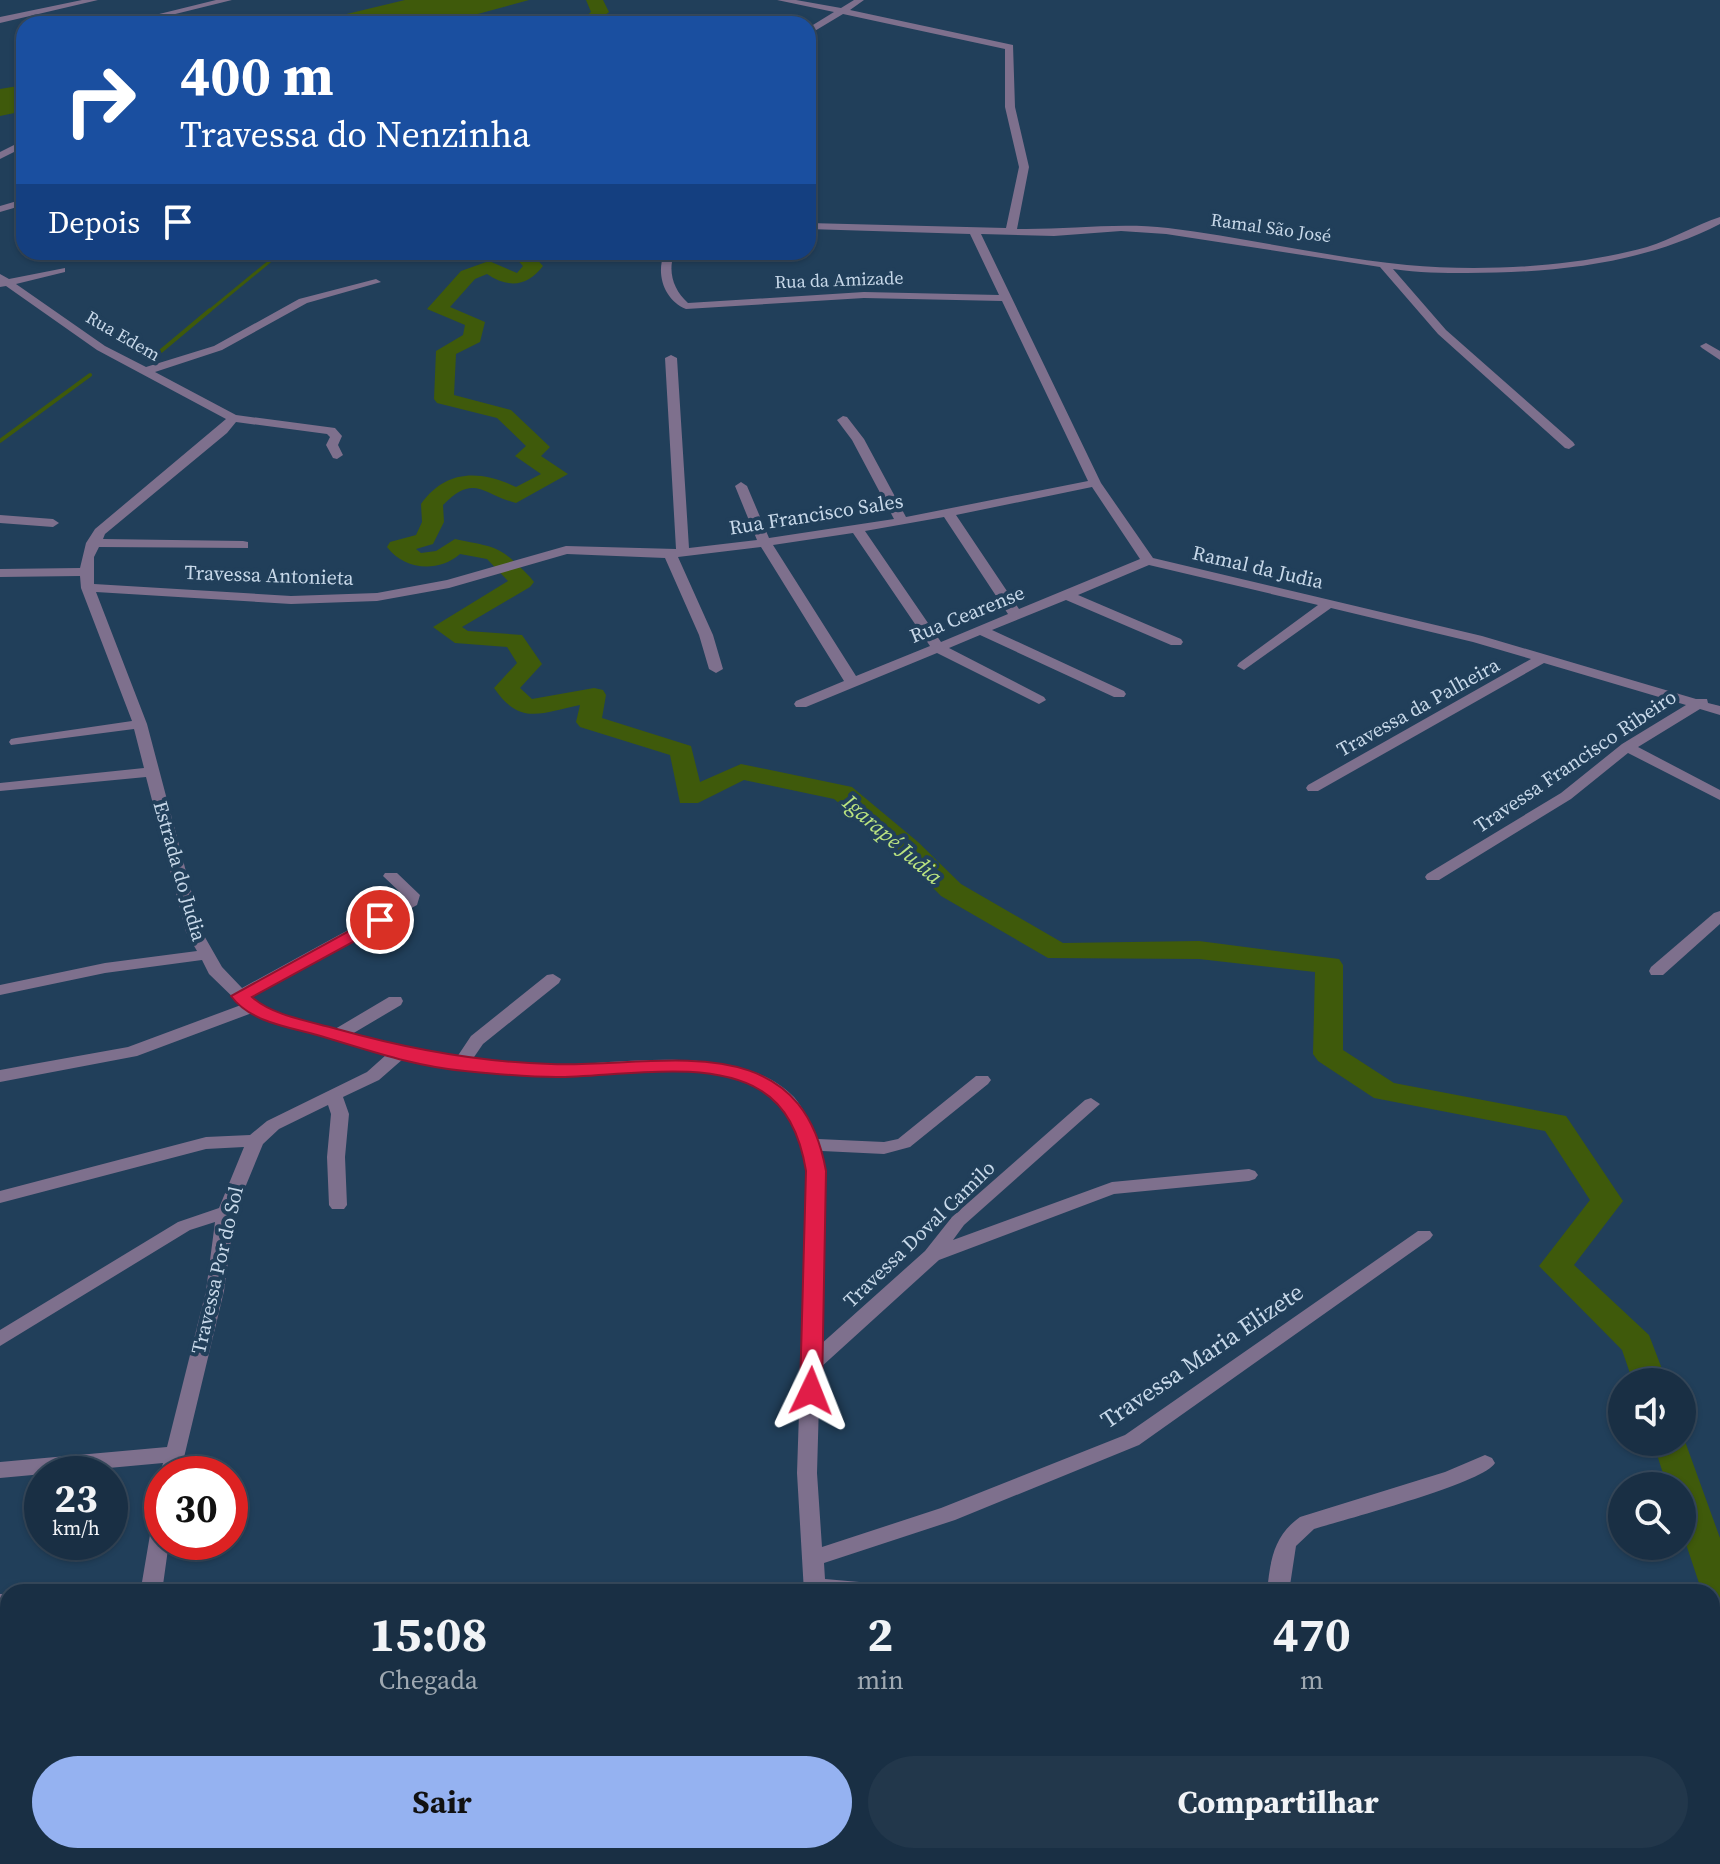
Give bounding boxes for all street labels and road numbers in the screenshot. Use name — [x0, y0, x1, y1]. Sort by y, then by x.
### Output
street label: Ramal São José — [1209, 207, 1333, 248]
street label: Rua da Amizade — [774, 265, 904, 294]
street label: Rua Edem — [82, 304, 165, 367]
street label: Rua Francisco Sales — [727, 486, 905, 542]
street label: Ramal da Judia — [1190, 538, 1327, 596]
street label: Travessa Antonieta — [184, 558, 355, 592]
street label: Rua Cearense — [905, 578, 1029, 650]
street label: Travessa da Palheira — [1332, 650, 1505, 763]
street label: Travessa Francisco Ribeiro — [1468, 683, 1682, 839]
street label: Estrada do Judia — [147, 798, 214, 945]
street label: Travessa Doval Camilo — [837, 1154, 1001, 1314]
street label: Travessa Por do Sol — [184, 1183, 250, 1356]
street label: Travessa Maria Elizete — [1094, 1275, 1310, 1436]

